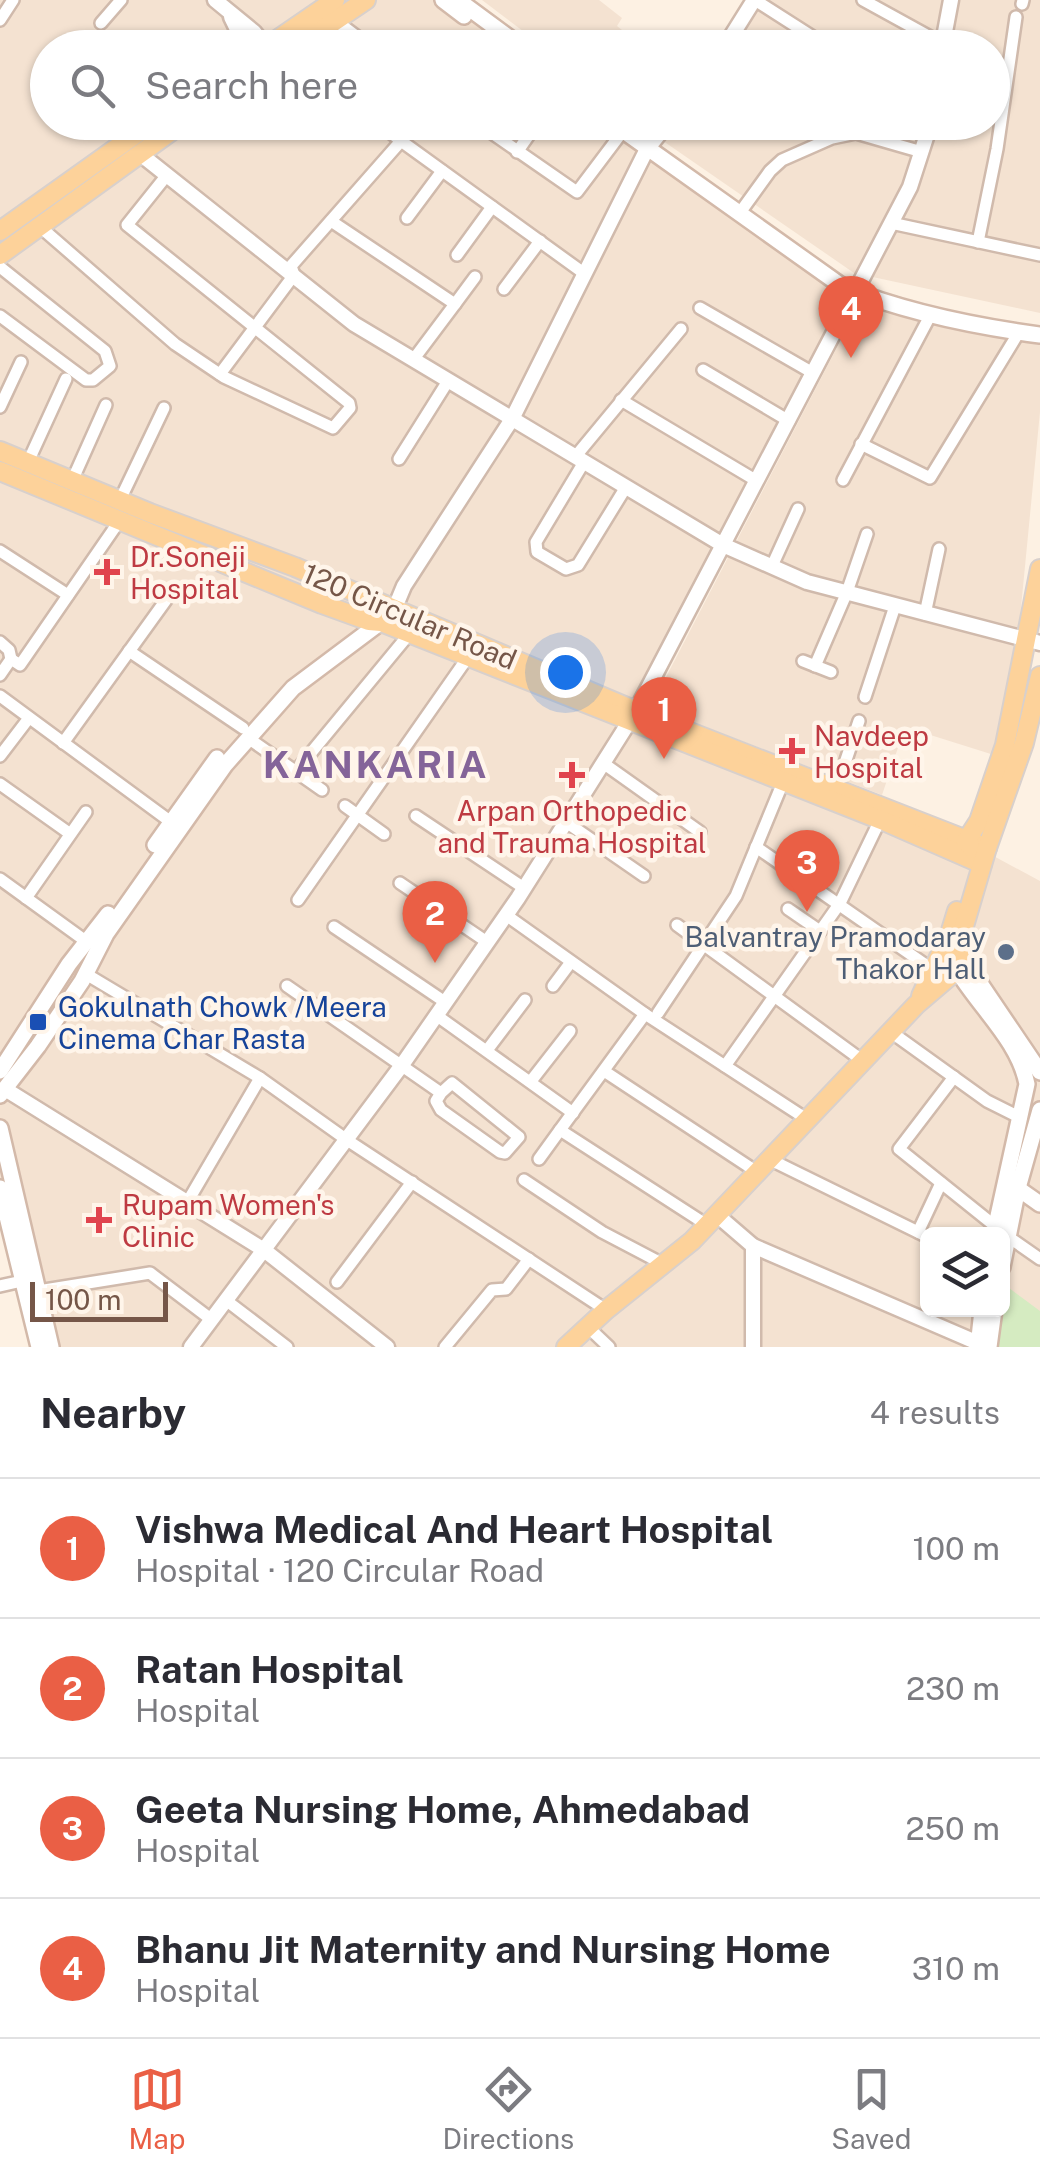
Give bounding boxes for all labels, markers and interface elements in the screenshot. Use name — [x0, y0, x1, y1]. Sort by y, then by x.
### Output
search box — [30, 30, 1010, 140]
icon: search — [65, 58, 120, 113]
text: Search here — [145, 63, 358, 108]
pin: 4 — [818, 276, 884, 358]
place label: Dr.Soneji Hospital — [130, 540, 246, 605]
street label: 120 Circular Road — [298, 556, 522, 676]
marker: Dr.Soneji Hospital — [94, 559, 120, 585]
your location — [540, 647, 591, 698]
pin: 1 — [632, 676, 696, 759]
place label: Navdeep Hospital — [814, 719, 929, 784]
marker: Navdeep Hospital — [779, 738, 805, 764]
district label: KANKARIA — [263, 742, 489, 787]
marker: Arpan Orthopedic and Trauma Hospital — [559, 762, 585, 788]
place label: Arpan Orthopedic and Trauma Hospital — [437, 794, 707, 859]
pin: 3 — [774, 830, 840, 912]
pin: 2 — [402, 880, 468, 963]
place label: Balvantray Pramodaray Thakor Hall — [685, 920, 986, 985]
marker: Balvantray Pramodaray Thakor Hall — [995, 941, 1017, 963]
place label: Gokulnath Chowk /Meera Cinema Char Rasta — [58, 990, 387, 1055]
marker: Gokulnath Chowk /Meera Cinema Char Rasta — [27, 1011, 49, 1033]
place label: Rupam Women's Clinic — [122, 1188, 334, 1253]
marker: Rupam Women's Clinic — [86, 1207, 112, 1233]
map controls — [920, 1227, 1010, 1317]
button: layers — [920, 1227, 1010, 1317]
scale bar — [30, 1277, 168, 1322]
text: 100 m — [45, 1283, 122, 1316]
text: Nearby — [40, 1388, 186, 1437]
text: 4 results — [870, 1394, 1000, 1431]
text: Vishwa Medical And Heart Hospital — [135, 1507, 773, 1552]
text: 1 — [66, 1530, 79, 1567]
text: 100 m — [913, 1530, 1000, 1567]
text: Hospital · 120 Circular Road — [135, 1552, 544, 1589]
text: Ratan Hospital — [135, 1647, 404, 1692]
text: 2 — [62, 1670, 83, 1707]
text: 230 m — [906, 1670, 1000, 1707]
text: Hospital — [135, 1692, 260, 1729]
text: Geeta Nursing Home, Ahmedabad — [135, 1787, 750, 1832]
text: 3 — [62, 1810, 83, 1847]
text: 250 m — [905, 1810, 1000, 1847]
text: Hospital — [135, 1832, 260, 1869]
text: Bhanu Jit Maternity and Nursing Home — [135, 1927, 831, 1972]
text: 4 — [62, 1950, 83, 1987]
text: 310 m — [912, 1950, 1000, 1987]
text: Hospital — [135, 1972, 260, 2009]
tab: Map — [129, 2062, 185, 2155]
tab: Directions — [443, 2062, 574, 2155]
tab: Saved — [831, 2062, 911, 2155]

